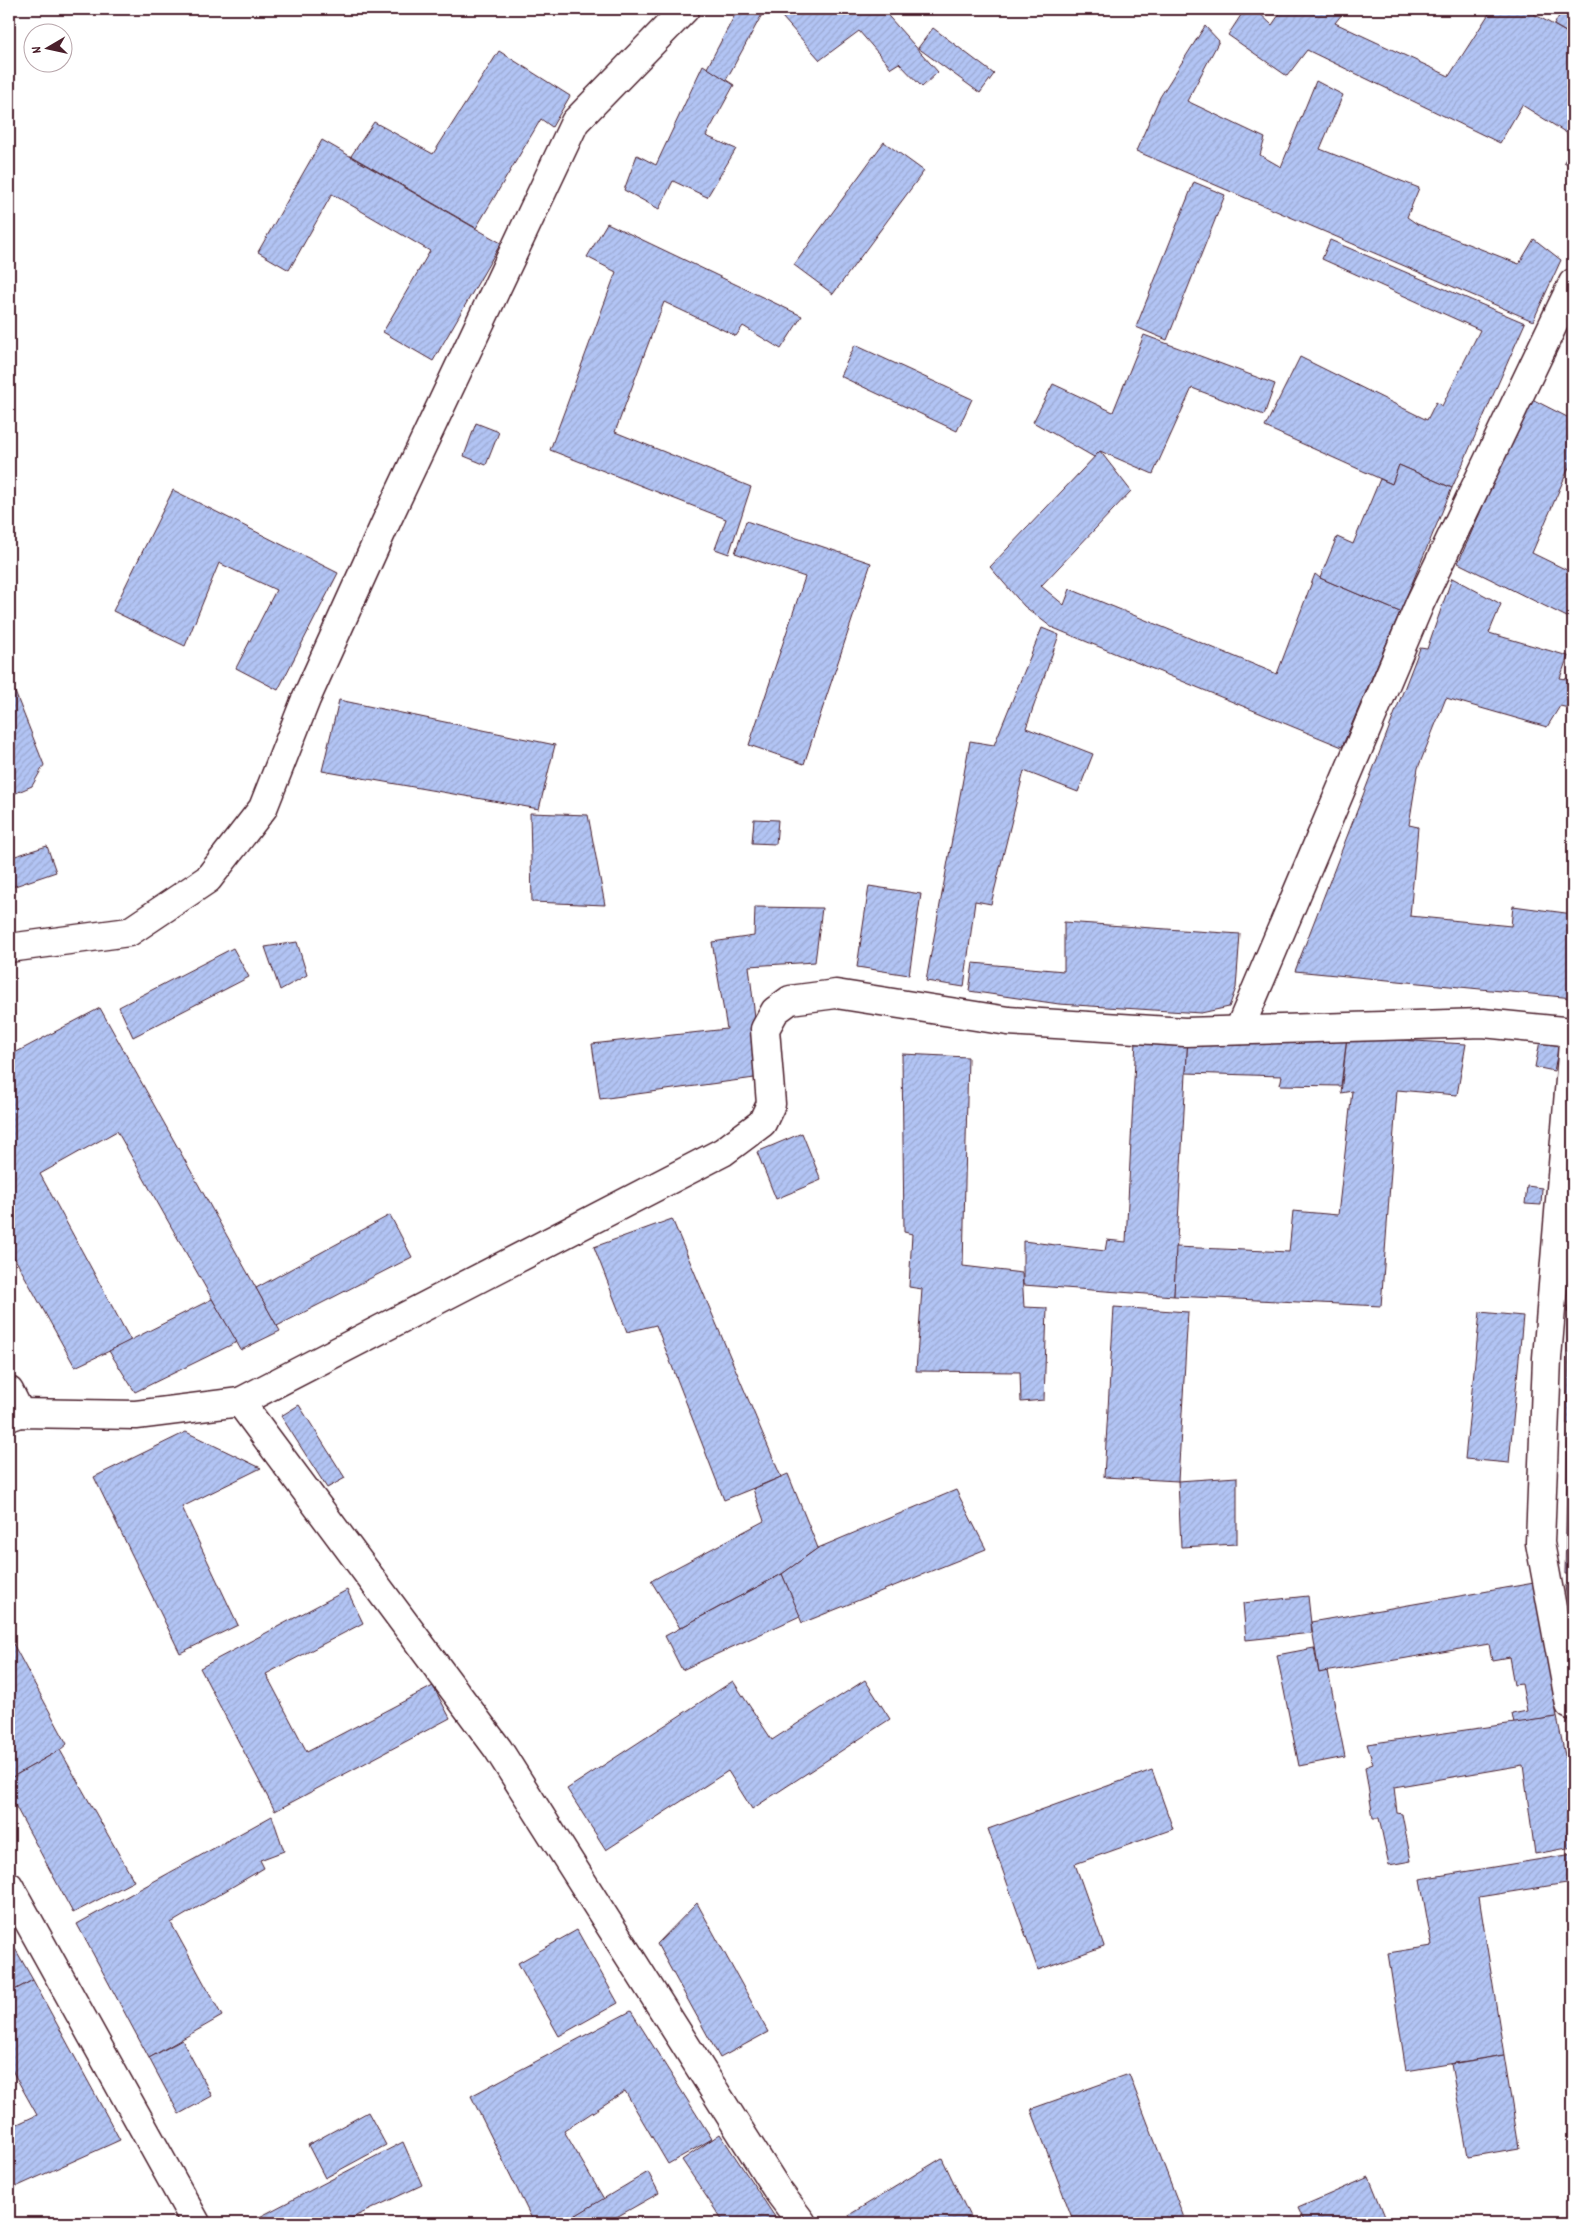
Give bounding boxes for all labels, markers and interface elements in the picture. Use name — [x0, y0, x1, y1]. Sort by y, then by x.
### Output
north arrow — [22, 22, 72, 72]
text: N — [27, 45, 48, 55]

